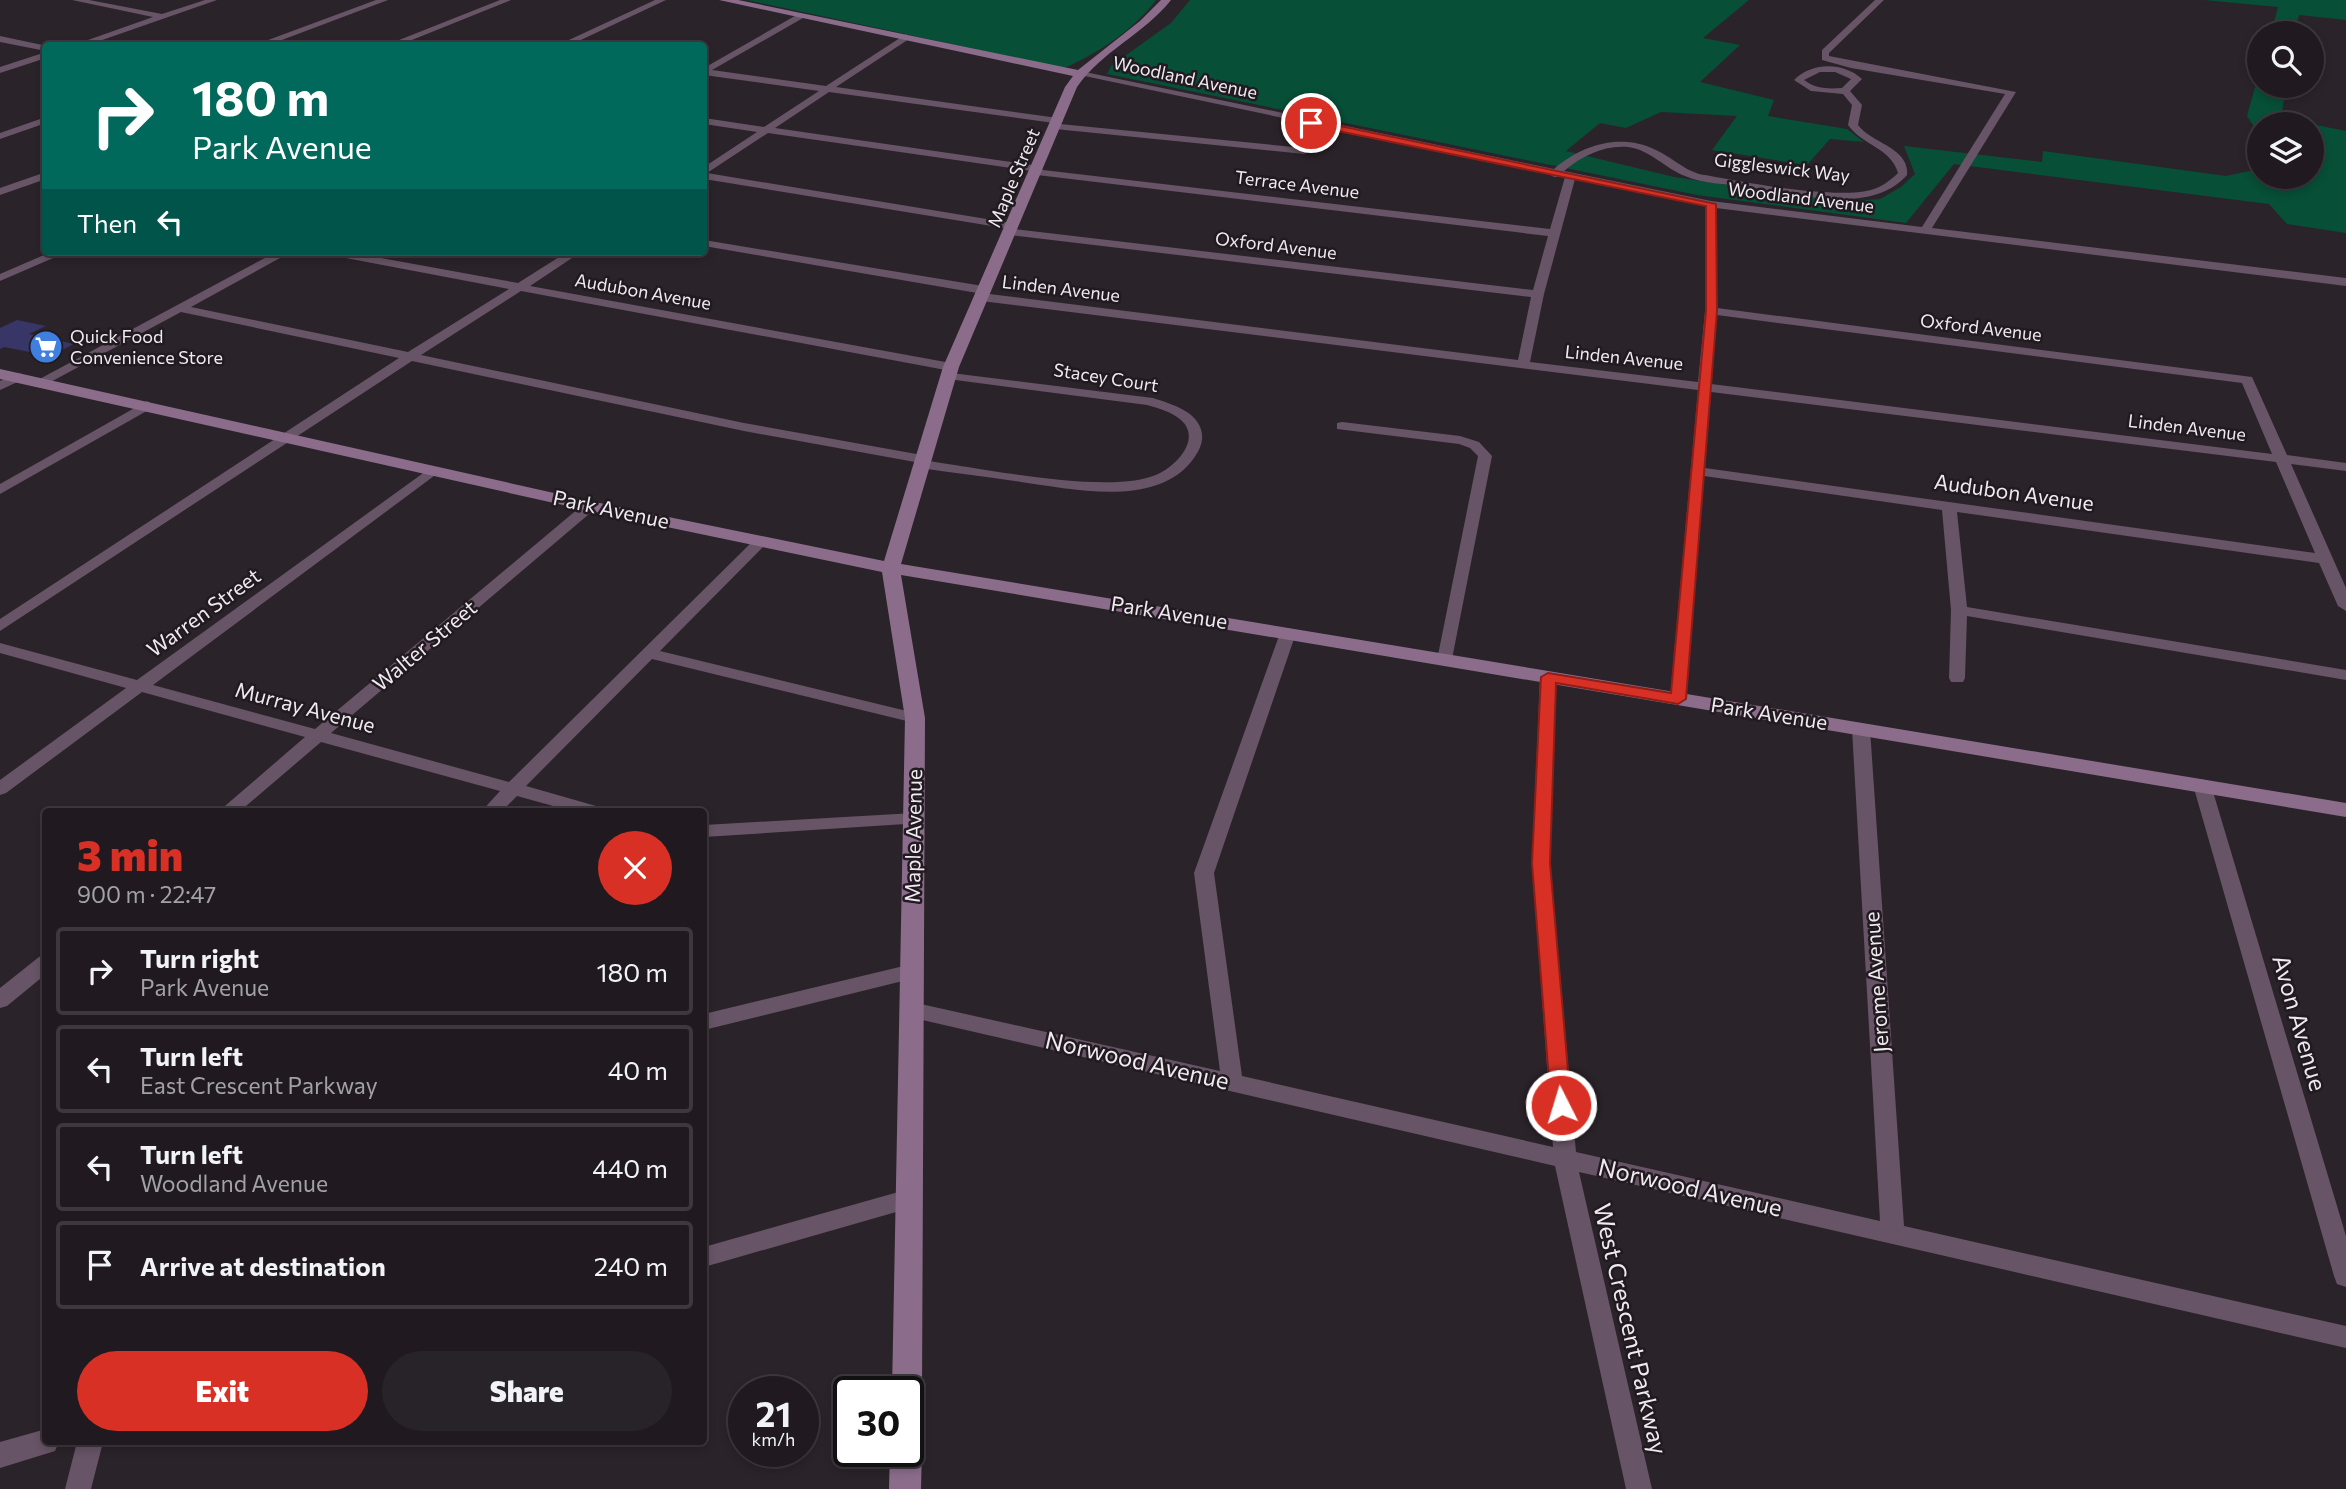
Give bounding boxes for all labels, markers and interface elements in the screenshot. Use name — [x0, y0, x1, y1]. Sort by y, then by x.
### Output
map controls — [2247, 21, 2324, 189]
button: search — [2247, 21, 2324, 98]
street label: Woodland Avenue — [1111, 51, 1259, 103]
text: 180 m — [192, 66, 329, 126]
icon: right — [77, 70, 168, 161]
pin — [1281, 93, 1341, 153]
icon: arrive — [1292, 104, 1330, 142]
button: layers — [2247, 112, 2324, 189]
street label: Maple Street — [982, 125, 1044, 230]
text: Park Avenue — [192, 126, 372, 166]
street label: Giggleswick Way — [1713, 148, 1851, 186]
street label: Terrace Avenue — [1234, 165, 1361, 203]
street label: Woodland Avenue — [1727, 177, 1875, 217]
icon: left — [151, 203, 189, 241]
text: Then — [77, 207, 137, 238]
street label: Oxford Avenue — [1214, 227, 1338, 263]
street label: Audubon Avenue — [573, 268, 713, 314]
street label: Linden Avenue — [1001, 270, 1121, 306]
street label: Oxford Avenue — [1919, 309, 2043, 345]
place label: Quick Food Convenience Store — [70, 325, 223, 368]
supermarket icon: Quick Food Convenience Store — [27, 328, 65, 366]
street label: Linden Avenue — [1564, 340, 1684, 374]
street label: Stacey Court — [1052, 358, 1160, 396]
street label: Linden Avenue — [2127, 409, 2247, 445]
street label: Audubon Avenue — [1933, 468, 2096, 515]
street label: Park Avenue — [551, 484, 672, 533]
street label: Warren Street — [141, 562, 265, 661]
street label: Park Avenue — [1109, 590, 1229, 633]
street label: Walter Street — [367, 594, 481, 696]
street label: Murray Avenue — [233, 676, 378, 737]
street label: Park Avenue — [1709, 691, 1829, 734]
street label: Maple Avenue — [899, 769, 926, 903]
text: 3 min — [77, 828, 183, 880]
button: close — [598, 831, 672, 905]
text: 900 m · 22:47 — [77, 880, 216, 908]
street label: Jerome Avenue — [1858, 911, 1893, 1053]
text: Turn right — [140, 942, 259, 973]
street label: Avon Avenue — [2267, 951, 2334, 1094]
icon: right — [81, 952, 119, 990]
text: 180 m — [596, 956, 668, 987]
text: Park Avenue — [140, 973, 269, 1001]
street label: Norwood Avenue — [1043, 1024, 1232, 1095]
text: Turn left — [140, 1040, 243, 1071]
icon: left — [81, 1050, 119, 1088]
text: 40 m — [608, 1054, 668, 1085]
position arrow — [1524, 1068, 1598, 1142]
text: East Crescent Parkway — [140, 1071, 378, 1099]
text: Turn left — [140, 1138, 243, 1169]
icon: left — [81, 1148, 119, 1186]
street label: Norwood Avenue — [1596, 1151, 1785, 1222]
text: 440 m — [592, 1152, 668, 1183]
text: Woodland Avenue — [140, 1169, 328, 1197]
street label: West Crescent Parkway — [1588, 1200, 1674, 1457]
icon: arrive — [81, 1246, 119, 1284]
text: Arrive at destination — [140, 1250, 386, 1281]
text: 240 m — [594, 1250, 668, 1281]
button: Exit — [77, 1351, 368, 1431]
button: Share — [382, 1351, 672, 1431]
speed limit sign: 30 — [833, 1376, 924, 1467]
text: 21 — [756, 1391, 791, 1434]
text: km/h — [752, 1428, 795, 1450]

